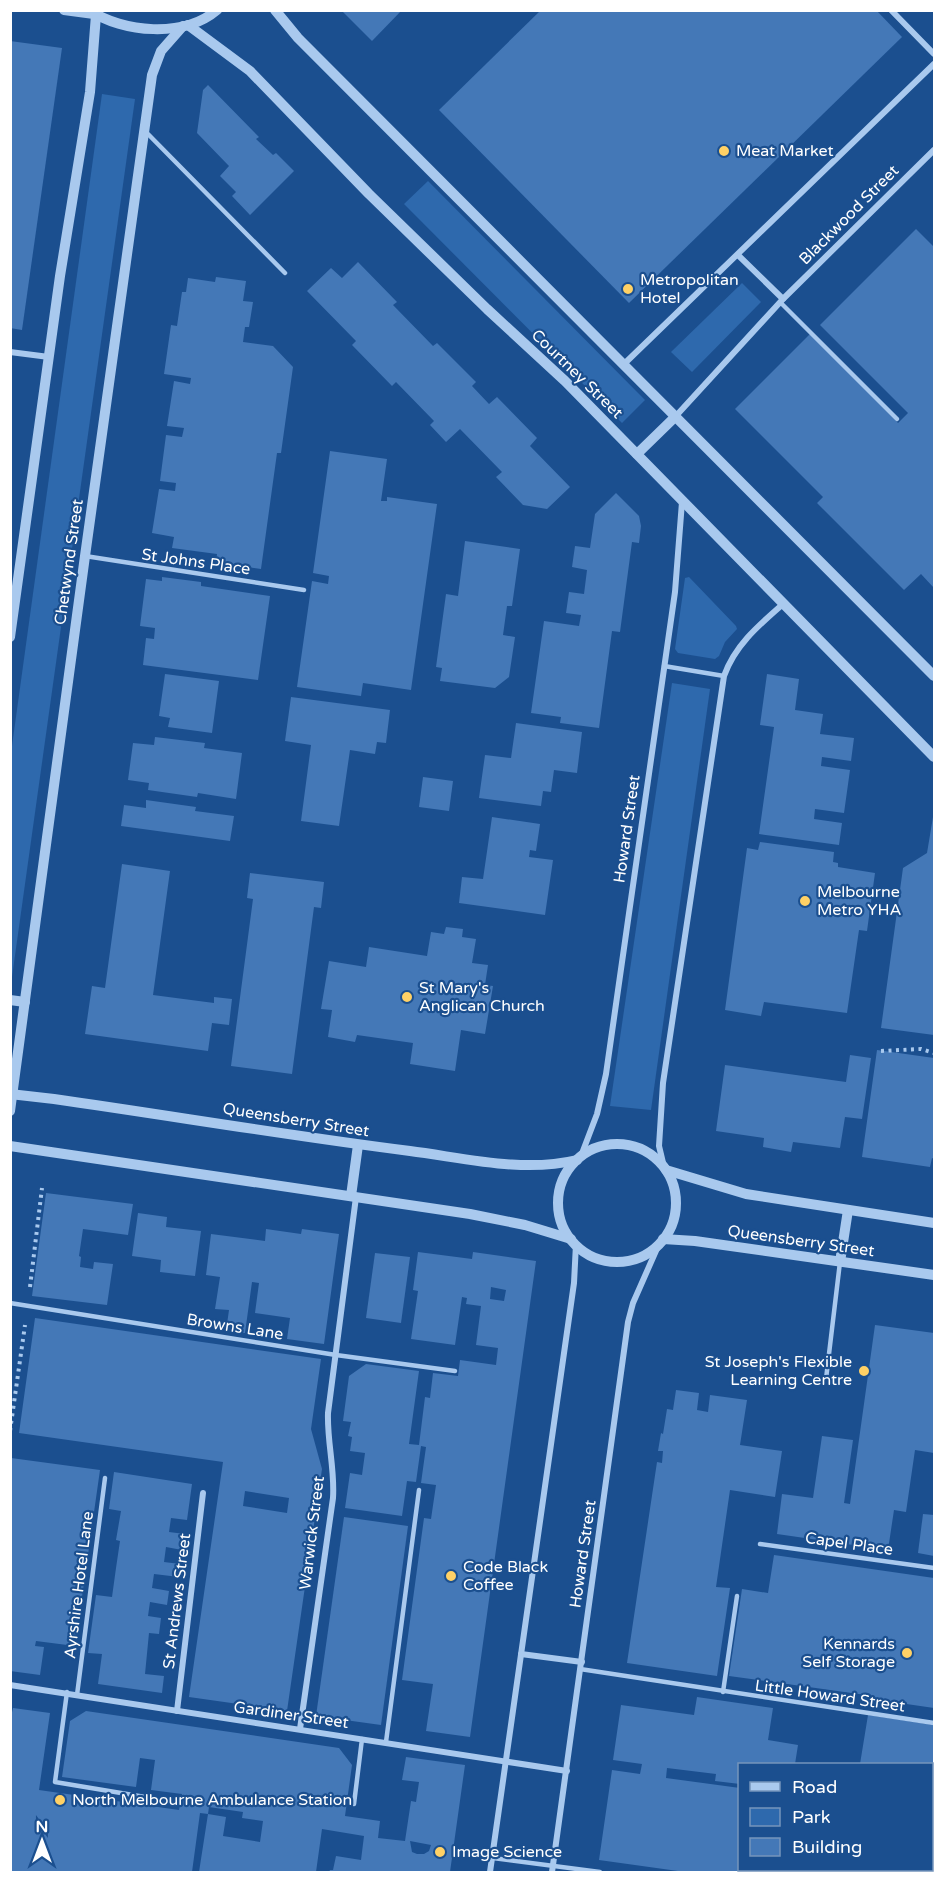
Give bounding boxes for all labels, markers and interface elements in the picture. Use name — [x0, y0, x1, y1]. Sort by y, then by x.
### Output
place label: Meat Market — [736, 141, 834, 161]
marker: Meat Market — [717, 144, 731, 158]
street label: Blackwood Street — [795, 161, 903, 269]
place label: Metropolitan Hotel — [640, 270, 739, 308]
marker: Metropolitan Hotel — [621, 282, 635, 296]
street label: Courtney Street — [527, 325, 627, 423]
street label: Chetwynd Street — [50, 498, 88, 626]
street label: St Johns Place — [140, 544, 252, 580]
street label: Howard Street — [610, 774, 644, 884]
place label: Melbourne Metro YHA — [817, 882, 901, 920]
marker: Melbourne Metro YHA — [798, 894, 812, 908]
place label: St Mary's Anglican Church — [419, 978, 545, 1016]
marker: St Mary's Anglican Church — [400, 990, 414, 1004]
street label: Queensberry Street — [221, 1099, 371, 1141]
street label: Queensberry Street — [726, 1221, 876, 1261]
street label: Browns Lane — [185, 1309, 285, 1345]
place label: St Joseph's Flexible Learning Centre — [705, 1352, 852, 1390]
marker: St Joseph's Flexible Learning Centre — [857, 1364, 871, 1378]
street label: Warwick Street — [295, 1475, 329, 1591]
street label: Howard Street — [566, 1499, 600, 1609]
street label: Ayrshire Hotel Lane — [60, 1510, 98, 1660]
street label: Capel Place — [804, 1528, 894, 1560]
street label: St Andrews Street — [159, 1532, 195, 1670]
place label: Code Black Coffee — [463, 1557, 548, 1595]
marker: Code Black Coffee — [444, 1569, 458, 1583]
place label: Kennards Self Storage — [802, 1634, 895, 1672]
marker: Kennards Self Storage — [900, 1646, 914, 1660]
street label: Little Howard Street — [754, 1676, 906, 1716]
street label: Gardiner Street — [232, 1697, 350, 1733]
legend — [738, 1763, 933, 1871]
text: Road — [792, 1776, 837, 1798]
place label: North Melbourne Ambulance Station — [72, 1790, 352, 1810]
marker: North Melbourne Ambulance Station — [53, 1793, 67, 1807]
text: Park — [792, 1806, 831, 1828]
north arrow — [12, 1811, 72, 1871]
text: N — [36, 1817, 48, 1837]
text: Building — [792, 1836, 862, 1858]
place label: Image Science — [452, 1842, 562, 1862]
marker: Image Science — [433, 1845, 447, 1859]

